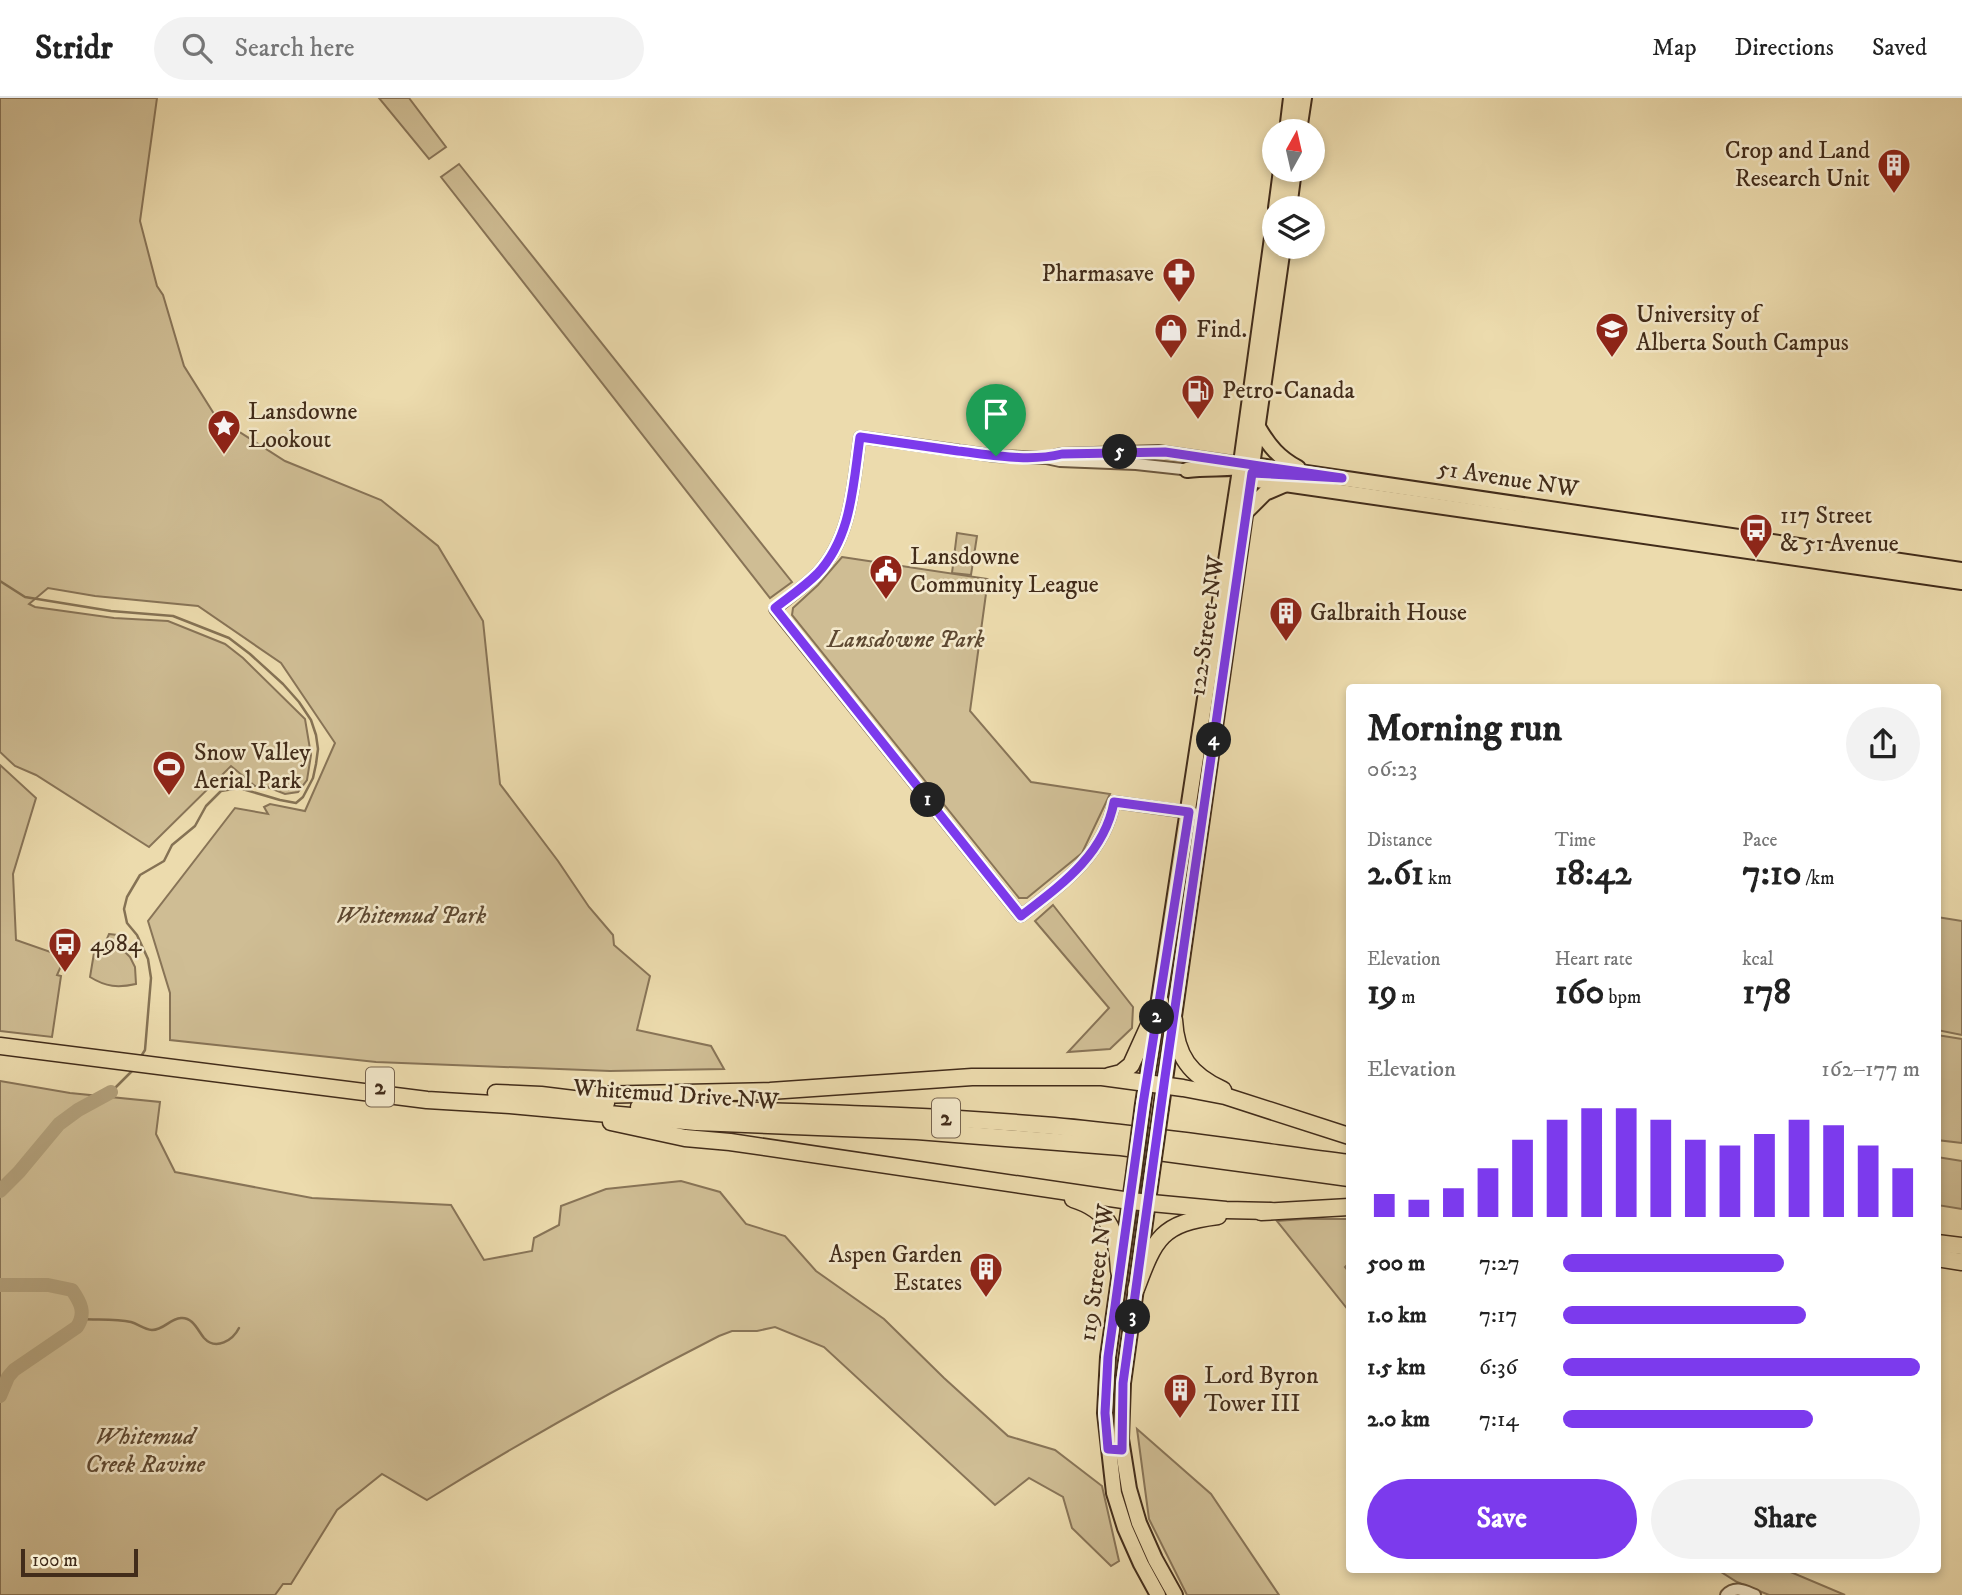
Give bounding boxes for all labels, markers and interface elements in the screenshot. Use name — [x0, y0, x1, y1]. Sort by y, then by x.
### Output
search box — [154, 17, 644, 80]
text: Stridr — [35, 28, 112, 69]
icon: search — [178, 29, 216, 67]
text: Search here — [234, 32, 355, 65]
text: Map — [1652, 33, 1697, 63]
text: Directions — [1735, 33, 1834, 63]
text: Saved — [1872, 33, 1927, 63]
north arrow — [1262, 119, 1325, 182]
map controls — [1262, 119, 1325, 259]
place label: Crop and Land Research Unit — [1725, 136, 1870, 194]
building icon: Crop and Land Research Unit — [1875, 146, 1913, 195]
button: layers — [1262, 196, 1325, 259]
pharmacy icon: Pharmasave — [1160, 255, 1198, 304]
place label: Pharmasave — [1042, 259, 1154, 289]
place label: University of Alberta South Campus — [1636, 300, 1849, 358]
school or university icon: University of Alberta South Campus — [1593, 310, 1631, 359]
shop icon: Find. — [1152, 311, 1190, 360]
place label: Find. — [1196, 315, 1247, 345]
fuel station icon: Petro-Canada — [1179, 372, 1217, 421]
place label: Petro-Canada — [1222, 376, 1355, 406]
pin — [966, 384, 1026, 456]
icon: arrive — [977, 395, 1015, 433]
place label: Lansdowne Lookout — [248, 397, 357, 455]
place icon: Lansdowne Lookout — [205, 407, 243, 456]
pin: 5 — [1102, 434, 1138, 470]
text: 5 — [1115, 440, 1124, 463]
street label: 51 Avenue NW — [1436, 453, 1581, 505]
place label: 117 Street & 51 Avenue — [1780, 501, 1899, 559]
bus stop icon: 117 Street & 51 Avenue — [1737, 511, 1775, 560]
place label: Lansdowne Community League — [910, 542, 1099, 600]
public building icon: Lansdowne Community League — [867, 552, 905, 601]
street label: 122 Street NW — [1182, 553, 1232, 698]
building icon: Galbraith House — [1267, 594, 1305, 643]
place label: Galbraith House — [1310, 598, 1467, 628]
park label: Lansdowne Park — [825, 625, 985, 655]
text: Morning run — [1367, 705, 1562, 753]
button: share — [1846, 707, 1920, 781]
pin: 4 — [1196, 722, 1232, 758]
text: 4 — [1208, 728, 1219, 751]
place label: Snow Valley Aerial Park — [194, 738, 311, 796]
sports icon: Snow Valley Aerial Park — [150, 748, 188, 797]
text: 06:23 — [1367, 755, 1417, 784]
pin: 1 — [911, 782, 946, 818]
text: 1 — [924, 788, 931, 811]
text: Distance — [1367, 829, 1432, 852]
text: Time — [1555, 829, 1596, 852]
text: Pace — [1742, 829, 1777, 852]
text: 2.61 — [1367, 852, 1424, 896]
text: 18:42 — [1555, 852, 1632, 896]
text: 7:10 — [1742, 852, 1801, 896]
text: km — [1424, 867, 1452, 890]
text: /km — [1801, 867, 1834, 890]
park label: Whitemud Park — [336, 901, 486, 931]
bus stop icon: 4984 — [46, 925, 84, 974]
place label: 4984 — [90, 929, 143, 959]
text: Elevation — [1367, 948, 1441, 971]
text: Heart rate — [1555, 948, 1633, 971]
text: kcal — [1742, 948, 1774, 971]
text: 19 — [1367, 971, 1397, 1015]
text: 160 — [1555, 971, 1604, 1015]
text: 178 — [1742, 971, 1791, 1015]
text: m — [1397, 986, 1416, 1009]
text: bpm — [1604, 986, 1641, 1009]
pin: 2 — [1140, 1000, 1174, 1034]
text: 2 — [1152, 1005, 1161, 1028]
text: Elevation — [1367, 1055, 1456, 1084]
text: 162–177 m — [1821, 1055, 1920, 1084]
road number: 2 — [366, 1068, 394, 1106]
street label: Whitemud Drive NW — [571, 1073, 781, 1117]
road number: 2 — [932, 1099, 960, 1138]
street label: 119 Street NW — [1073, 1201, 1122, 1344]
place label: Aspen Garden Estates — [829, 1240, 962, 1298]
text: 500 m — [1367, 1249, 1425, 1278]
text: 7:27 — [1479, 1249, 1520, 1278]
building icon: Aspen Garden Estates — [967, 1250, 1005, 1299]
pin: 3 — [1116, 1300, 1150, 1334]
text: 1.0 km — [1367, 1301, 1427, 1330]
text: 7:17 — [1479, 1301, 1518, 1330]
text: 3 — [1129, 1305, 1136, 1328]
text: 1.5 km — [1367, 1353, 1426, 1382]
text: 6:36 — [1479, 1353, 1518, 1382]
place label: Lord Byron Tower III — [1204, 1361, 1319, 1419]
building icon: Lord Byron Tower III — [1161, 1371, 1199, 1420]
text: 2.0 km — [1367, 1405, 1430, 1434]
text: 7:14 — [1479, 1405, 1519, 1434]
park label: Whitemud Creek Ravine — [85, 1422, 206, 1480]
button: Save — [1367, 1479, 1637, 1559]
button: Share — [1651, 1479, 1920, 1559]
scale bar — [21, 1546, 138, 1578]
text: 100 m — [32, 1549, 78, 1572]

